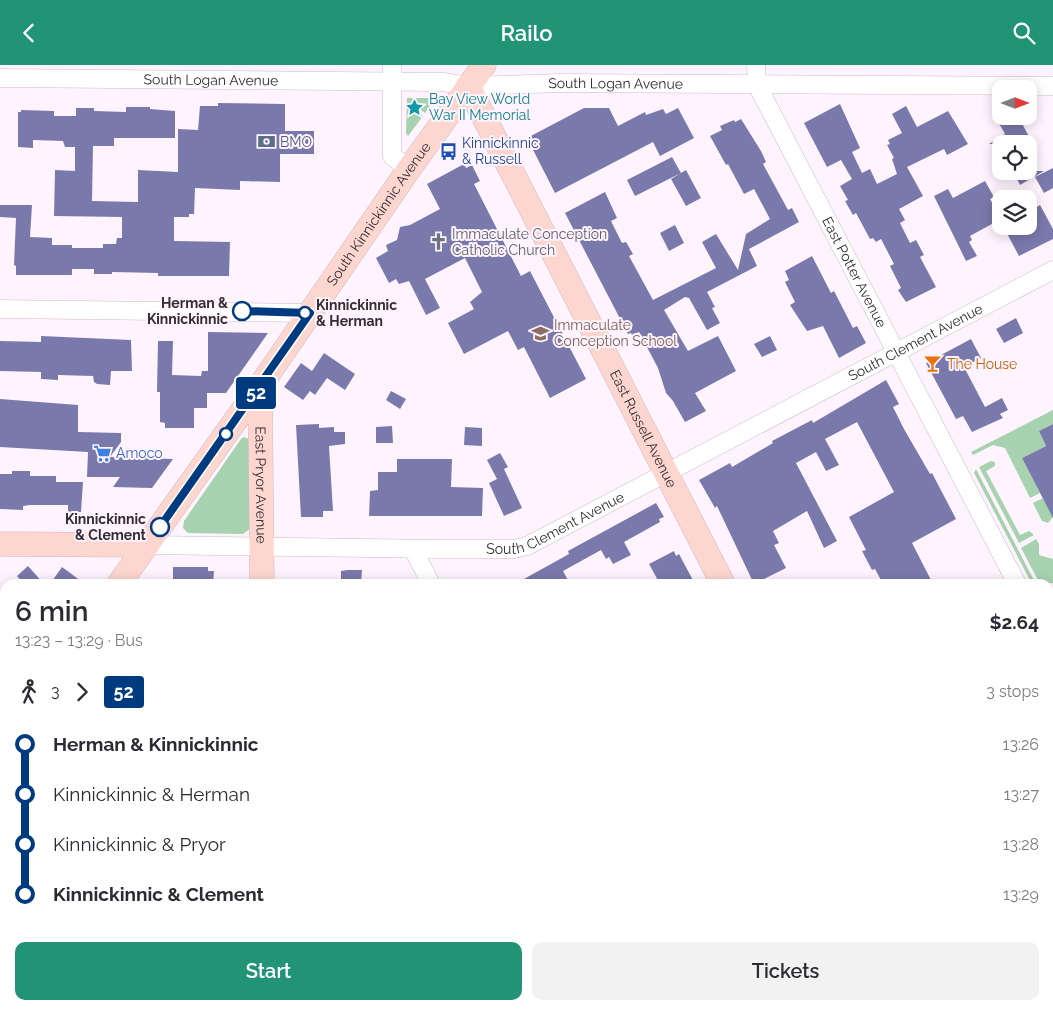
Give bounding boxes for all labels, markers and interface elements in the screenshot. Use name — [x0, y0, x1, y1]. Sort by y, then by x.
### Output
icon: back — [15, 19, 43, 47]
icon: search — [1010, 19, 1038, 47]
text: Railo — [501, 20, 552, 46]
street label: South Logan Avenue — [144, 71, 278, 89]
street label: South Logan Avenue — [548, 75, 683, 92]
north arrow — [992, 80, 1038, 125]
map controls — [992, 80, 1037, 235]
place label: Bay View World War II Memorial — [429, 91, 530, 123]
place icon: Bay View World War II Memorial — [405, 97, 425, 117]
bank icon: BMO — [256, 132, 276, 152]
place label: BMO — [280, 134, 312, 150]
place label: Kinnickinnic & Russell — [462, 135, 539, 167]
button: locate — [992, 135, 1037, 180]
street label: South Kinnickinnic Avenue — [323, 139, 434, 289]
bus stop icon: Kinnickinnic & Russell — [438, 141, 458, 161]
button: layers — [992, 190, 1037, 235]
street label: East Potter Avenue — [819, 214, 890, 330]
place label: Immaculate Conception Catholic Church — [452, 226, 607, 258]
church icon: Immaculate Conception Catholic Church — [428, 232, 448, 252]
place label: Herman & Kinnickinnic — [147, 295, 228, 327]
place label: Kinnickinnic & Herman — [316, 297, 397, 329]
street label: South Clement Avenue — [846, 300, 985, 384]
marker: Herman & Kinnickinnic — [232, 301, 252, 321]
marker: Kinnickinnic & Herman — [298, 306, 312, 320]
place label: Immaculate Conception School — [554, 317, 677, 349]
school or university icon: Immaculate Conception School — [530, 323, 550, 343]
bar icon: The House — [923, 354, 943, 374]
place label: The House — [947, 356, 1017, 372]
street label: East Russell Avenue — [607, 367, 680, 490]
line badge: 52 — [234, 377, 278, 409]
text: 52 — [246, 382, 266, 403]
street label: East Pryor Avenue — [252, 426, 270, 544]
unlabelled marker — [219, 427, 233, 441]
supermarket icon: Amoco — [92, 443, 112, 463]
place label: Amoco — [116, 445, 163, 461]
street label: South Clement Avenue — [486, 489, 627, 557]
place label: Kinnickinnic & Clement — [65, 511, 147, 543]
marker: Kinnickinnic & Clement — [150, 517, 170, 537]
text: 6 min — [15, 595, 88, 628]
text: $2.64 — [990, 611, 1039, 633]
text: 13:23 – 13:29 · Bus — [15, 631, 143, 650]
icon: walk — [15, 678, 43, 706]
icon: forward — [68, 678, 96, 706]
text: 52 — [114, 681, 134, 702]
text: 3 — [51, 682, 60, 701]
text: 3 stops — [986, 682, 1039, 701]
text: Herman & Kinnickinnic — [53, 733, 258, 755]
text: 13:26 — [1003, 735, 1039, 754]
text: Kinnickinnic & Herman — [53, 783, 250, 805]
text: 13:27 — [1004, 785, 1039, 804]
text: Kinnickinnic & Pryor — [53, 833, 226, 855]
text: 13:28 — [1003, 835, 1039, 854]
text: Kinnickinnic & Clement — [53, 883, 264, 905]
text: 13:29 — [1003, 885, 1039, 904]
button: Start — [15, 942, 522, 1000]
button: Tickets — [532, 942, 1039, 1000]

